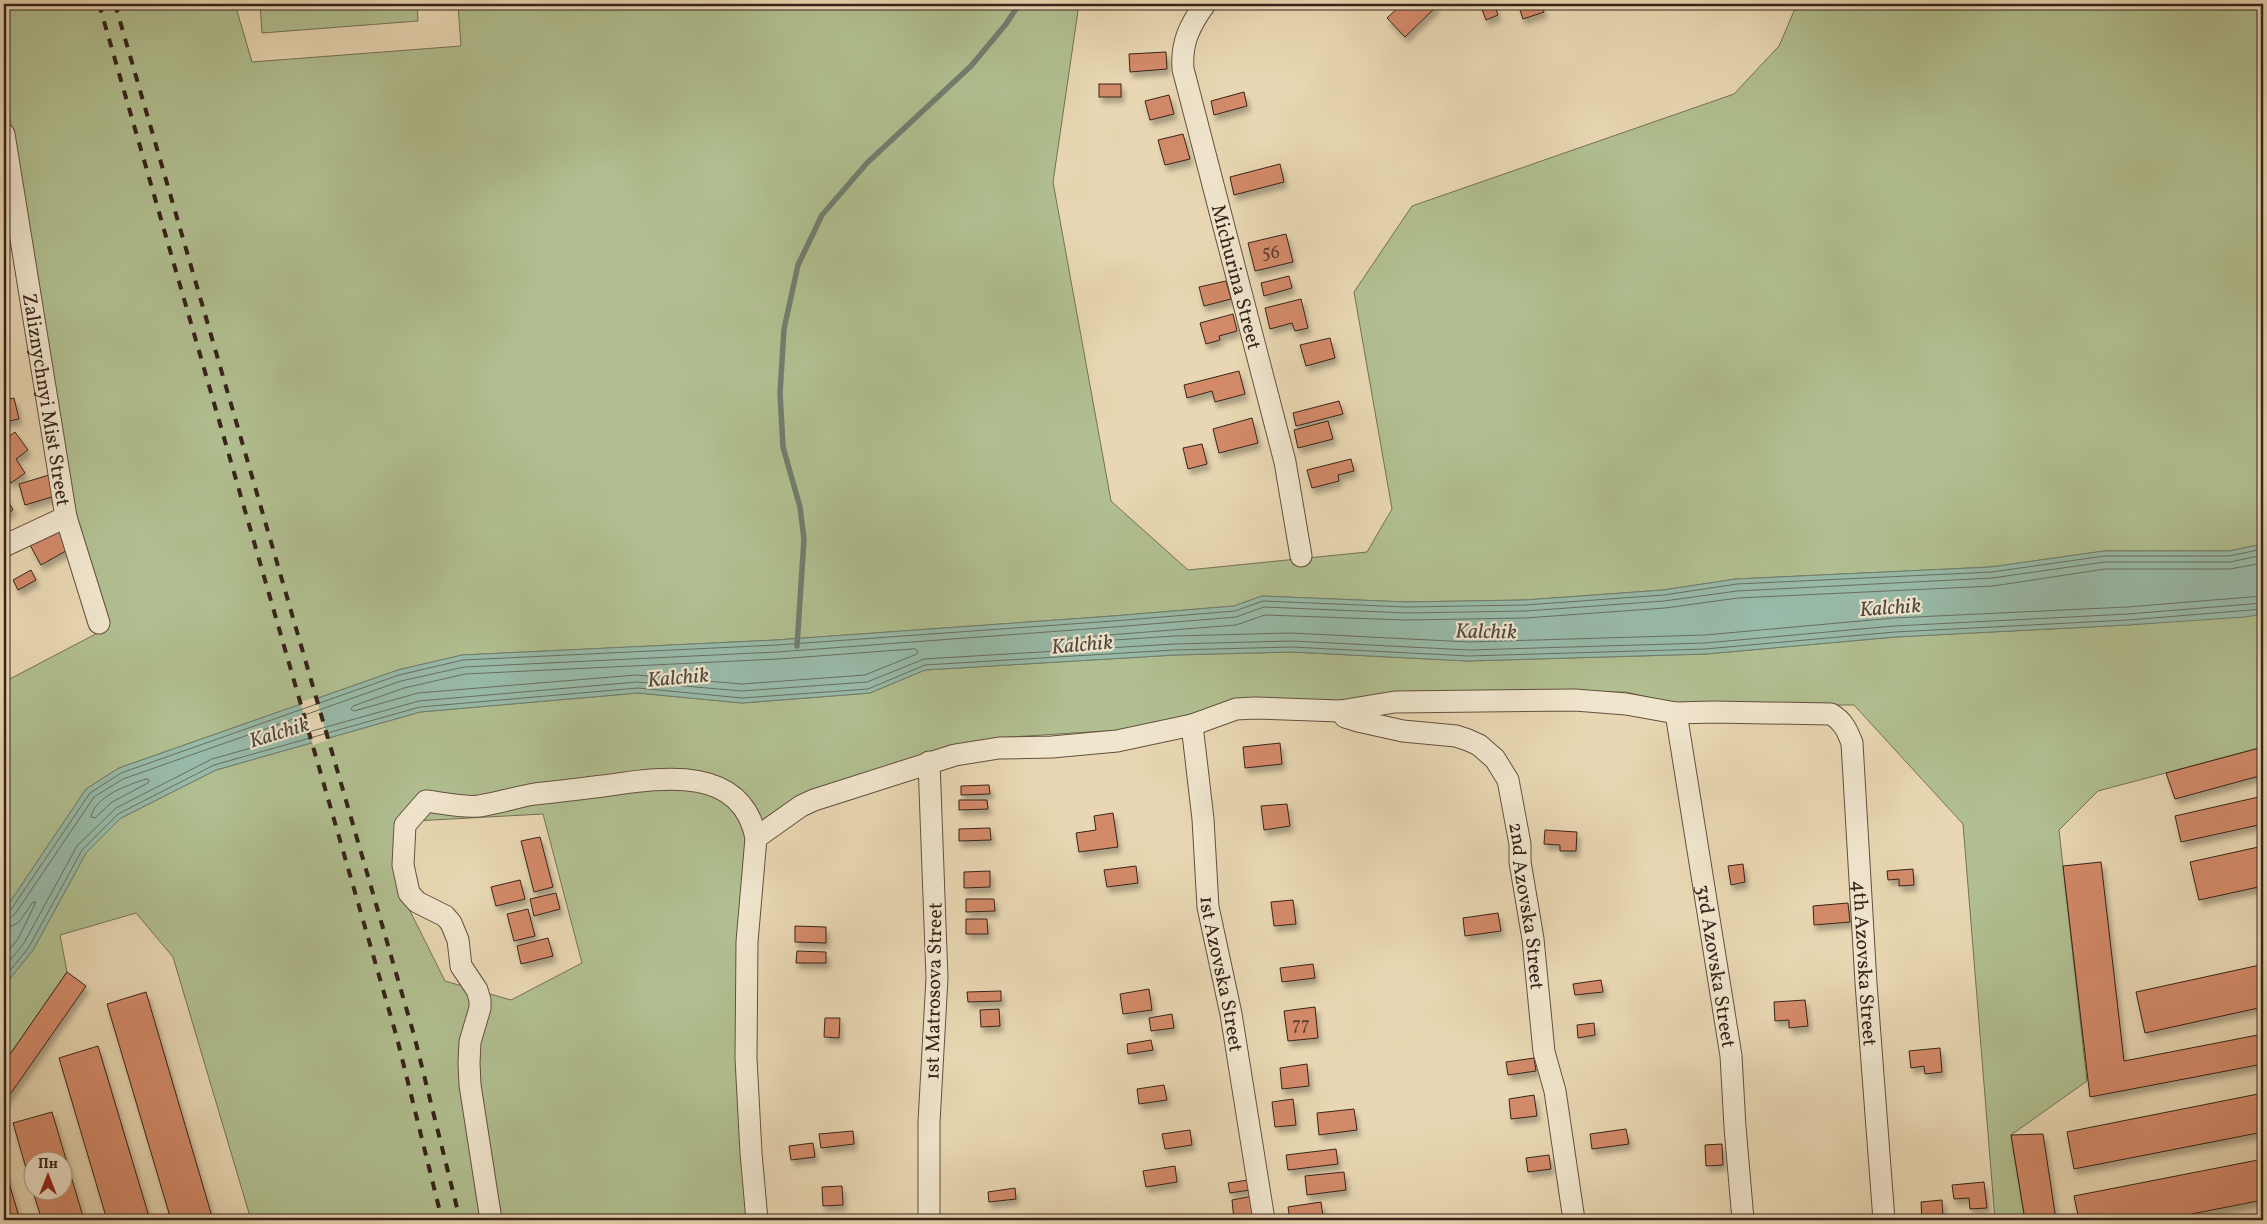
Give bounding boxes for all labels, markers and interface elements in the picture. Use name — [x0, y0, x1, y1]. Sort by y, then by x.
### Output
street label: Michurina Street — [1203, 202, 1267, 353]
house number: 56 — [1262, 241, 1280, 266]
street label: Zaliznychnyi Mist Street — [14, 291, 76, 508]
water label: Kalchik — [1858, 592, 1922, 625]
water label: Kalchik — [1455, 617, 1517, 648]
water label: Kalchik — [1050, 628, 1114, 663]
water label: Kalchik — [646, 661, 710, 696]
water label: Kalchik — [246, 710, 314, 756]
street label: 2nd Azovska Street — [1500, 820, 1550, 991]
street label: 4th Azovska Street — [1844, 880, 1883, 1047]
street label: 3rd Azovska Street — [1688, 882, 1741, 1050]
street label: 1st Azovska Street — [1191, 895, 1249, 1054]
street label: 1st Matrosova Street — [919, 902, 951, 1080]
house number: 77 — [1292, 1013, 1310, 1038]
north arrow — [22, 1152, 72, 1202]
text: Пн — [38, 1155, 58, 1174]

